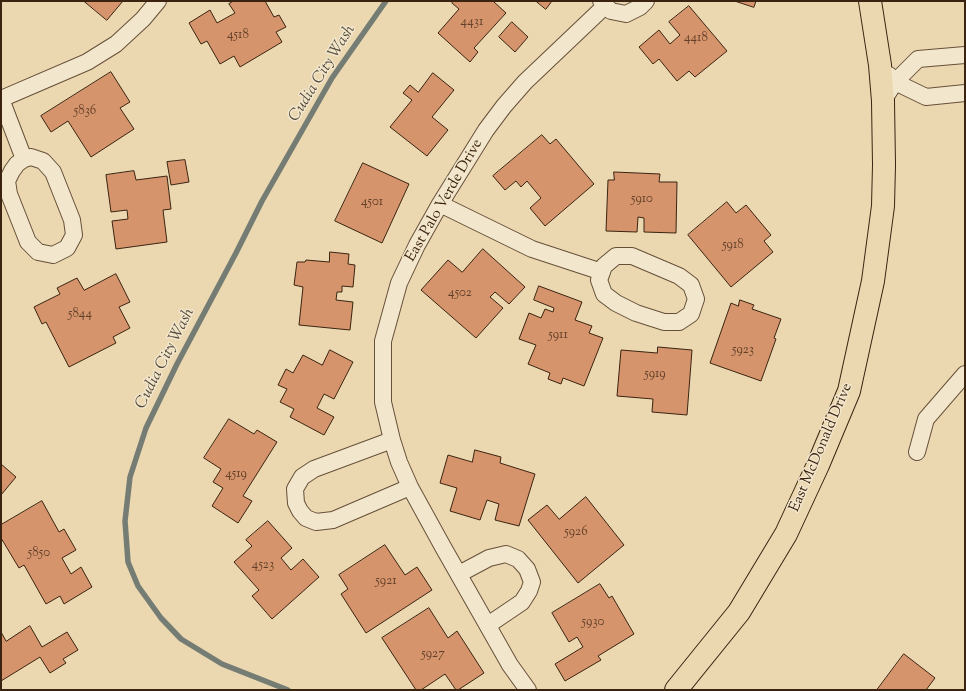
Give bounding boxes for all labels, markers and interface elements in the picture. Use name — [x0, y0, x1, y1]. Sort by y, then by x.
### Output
house number: 4431 — [461, 15, 483, 31]
water label: Cudia City Wash — [286, 22, 360, 126]
house number: 4518 — [227, 28, 249, 44]
house number: 4418 — [684, 31, 708, 47]
house number: 5836 — [74, 104, 96, 120]
street label: East Palo Verde Drive — [403, 136, 487, 266]
house number: 5910 — [631, 192, 653, 208]
house number: 4501 — [361, 195, 383, 211]
house number: 5918 — [722, 238, 744, 254]
house number: 4502 — [448, 286, 472, 302]
water label: Cudia City Wash — [132, 305, 200, 413]
house number: 5844 — [68, 307, 92, 323]
house number: 5911 — [548, 328, 568, 344]
house number: 5923 — [732, 343, 754, 359]
house number: 5919 — [644, 367, 666, 383]
street label: East McDonald Drive — [787, 381, 857, 515]
house number: 4519 — [225, 467, 247, 483]
house number: 5926 — [564, 525, 588, 541]
house number: 5850 — [28, 546, 50, 562]
house number: 4523 — [252, 558, 274, 574]
house number: 5921 — [375, 574, 397, 590]
house number: 5930 — [582, 615, 604, 631]
house number: 5927 — [421, 647, 445, 663]

